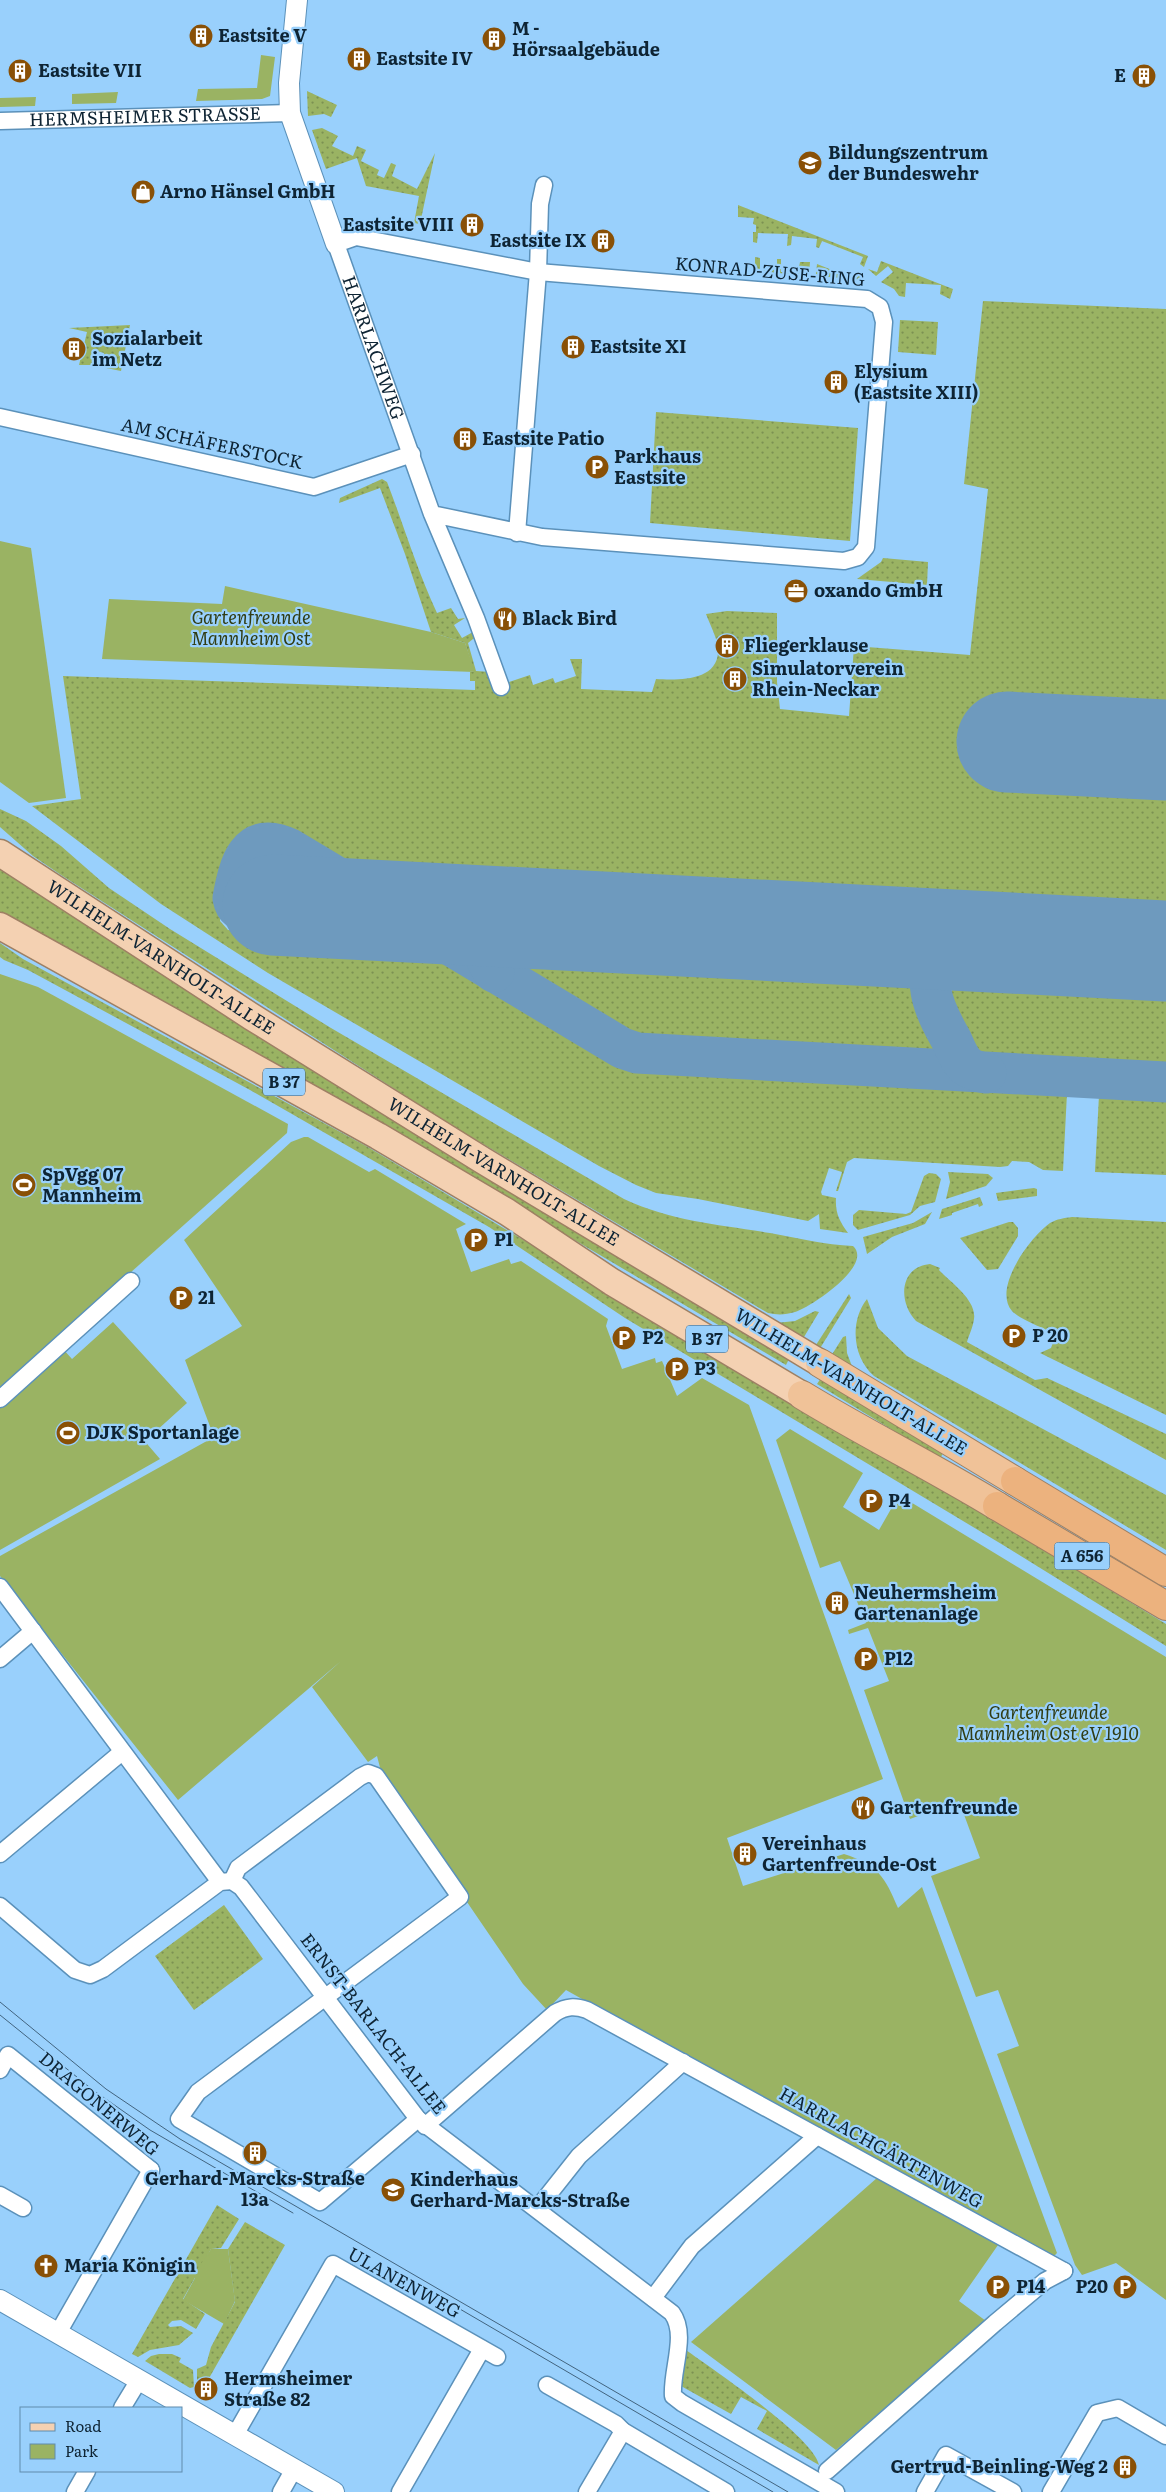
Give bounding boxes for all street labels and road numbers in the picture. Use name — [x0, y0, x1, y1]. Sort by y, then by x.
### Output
street label: HERMSHEIMER STRASSE — [29, 99, 261, 132]
street label: KONRAD-ZUSE-RING — [674, 249, 866, 292]
street label: HARRLACHWEG — [336, 272, 412, 423]
street label: AM SCHÄFERSTOCK — [119, 410, 306, 475]
street label: WILHELM-VARNHOLT-ALLEE — [42, 872, 281, 1040]
road number: B 37 — [263, 1068, 305, 1096]
street label: WILHELM-VARNHOLT-ALLEE — [383, 1090, 625, 1252]
street label: WILHELM-VARNHOLT-ALLEE — [730, 1300, 973, 1461]
road number: B 37 — [686, 1326, 728, 1352]
road number: A 656 — [1054, 1542, 1110, 1570]
street label: ERNST-BARLACH-ALLEE — [295, 1927, 454, 2119]
street label: DRAGONERWEG — [34, 2044, 166, 2161]
street label: HARRLACHGÄRTENWEG — [775, 2079, 989, 2214]
street label: ULANENWEG — [343, 2239, 466, 2324]

